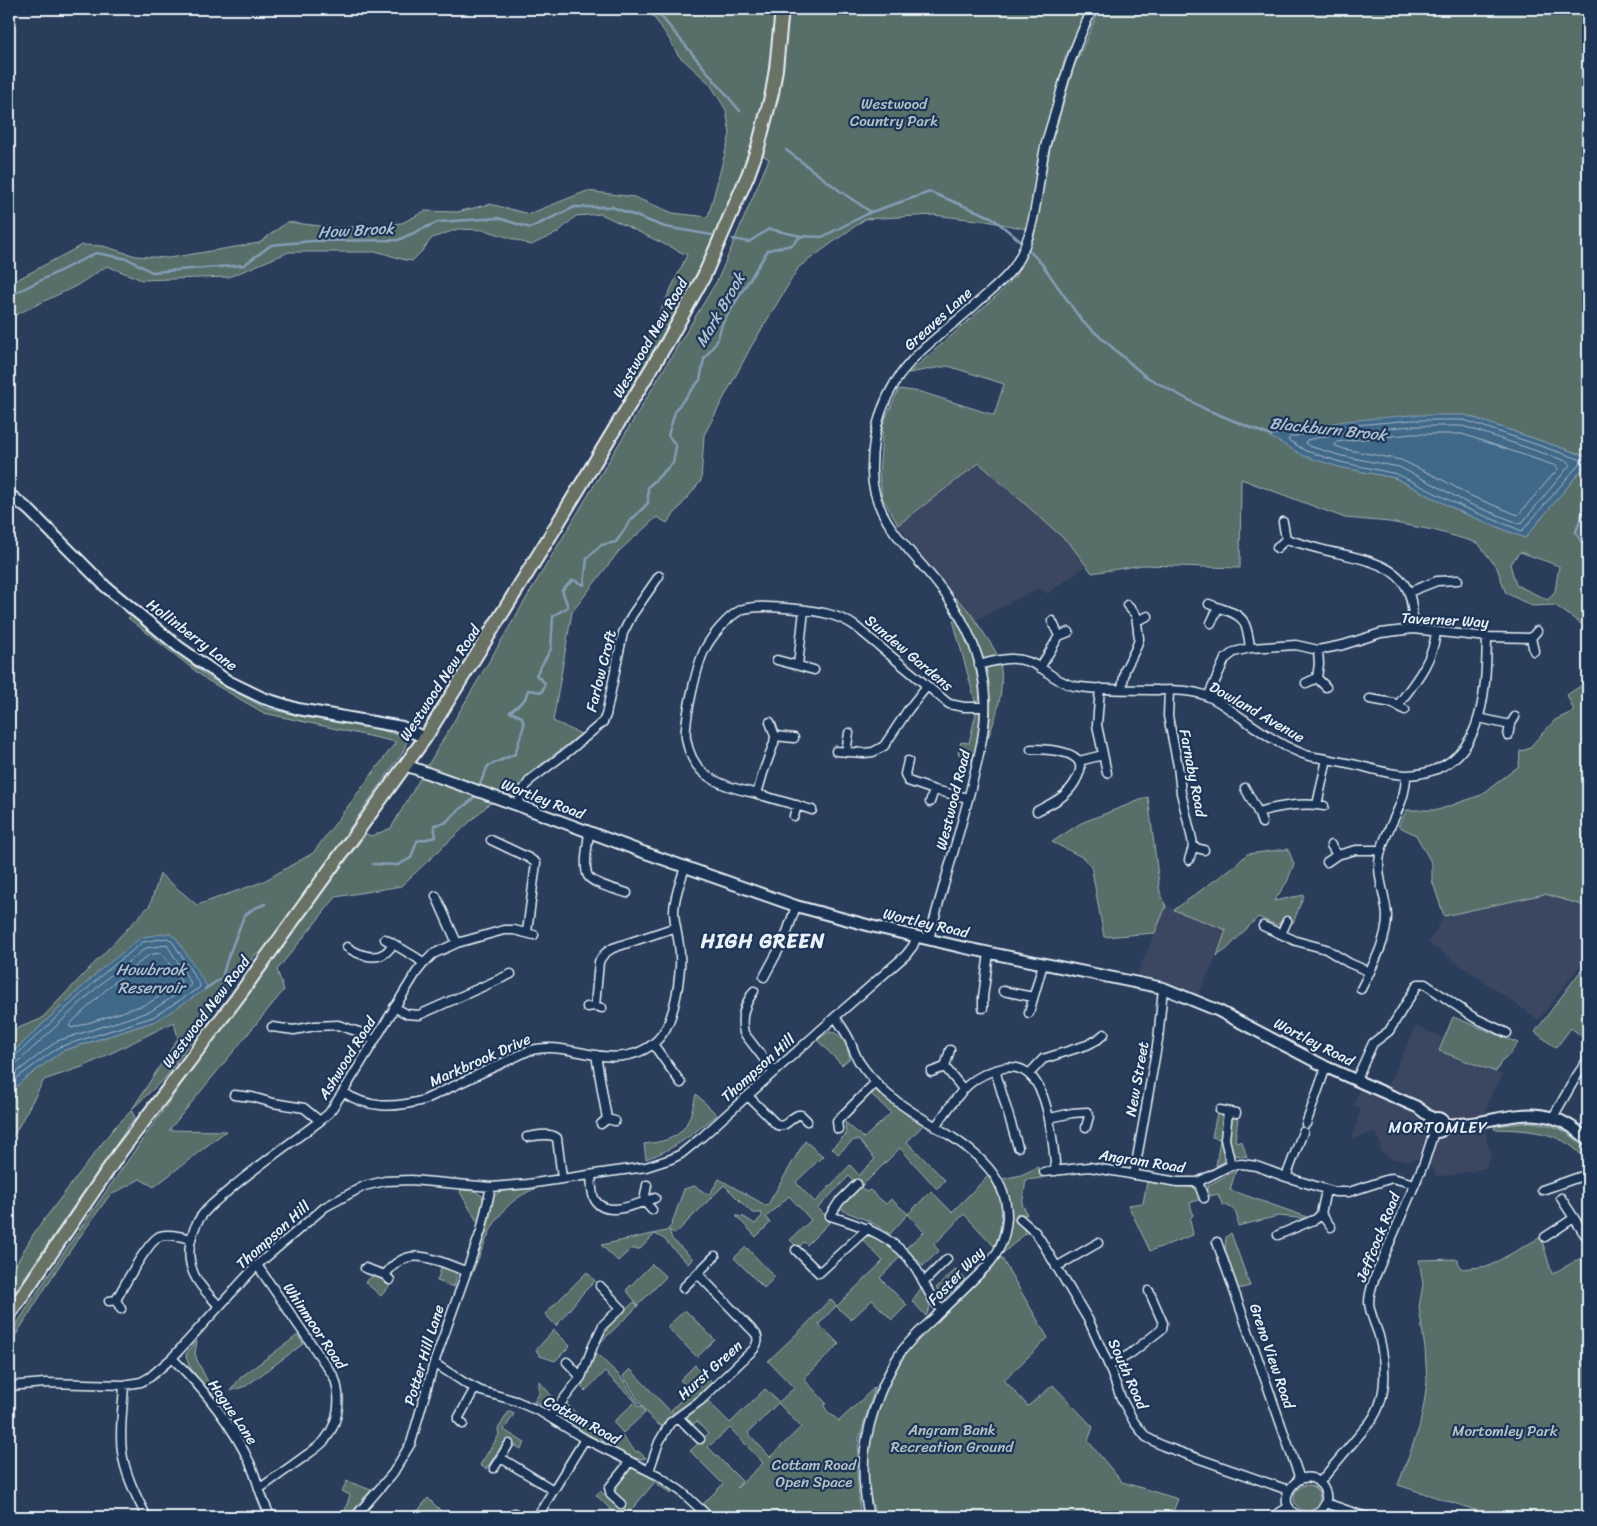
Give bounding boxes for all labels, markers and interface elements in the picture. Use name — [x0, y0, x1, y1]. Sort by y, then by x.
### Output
park label: Westwood Country Park — [850, 91, 938, 134]
water label: How Brook — [317, 213, 396, 246]
water label: Mark Brook — [687, 265, 754, 353]
street label: Westwood New Road — [605, 272, 695, 403]
street label: Greaves Lane — [898, 281, 979, 357]
water label: Blackburn Brook — [1268, 408, 1390, 450]
street label: Hollinberry Lane — [141, 592, 243, 678]
street label: Taverner Way — [1401, 605, 1490, 635]
street label: Sundew Gardens — [859, 608, 959, 698]
street label: Westwood New Road — [392, 619, 488, 746]
street label: Farlow Croft — [578, 627, 624, 715]
street label: Dowland Avenue — [1204, 674, 1310, 750]
street label: Farnaby Road — [1172, 727, 1214, 820]
street label: Westwood Road — [928, 746, 978, 853]
street label: Wortley Road — [497, 771, 590, 827]
street label: Wortley Road — [880, 900, 973, 946]
district label: HIGH GREEN — [700, 924, 825, 959]
street label: Westwood New Road — [155, 950, 258, 1074]
water label: Howbrook Reservoir — [116, 955, 189, 1002]
street label: Ashwood Road — [311, 1010, 384, 1106]
street label: Wortley Road — [1269, 1011, 1360, 1074]
street label: Markbrook Drive — [425, 1026, 535, 1094]
street label: Thompson Hill — [715, 1027, 802, 1109]
street label: New Street — [1118, 1039, 1156, 1119]
district label: MORTOMLEY — [1388, 1113, 1488, 1142]
street label: Angram Road — [1096, 1141, 1188, 1181]
street label: Jeffcock Road — [1348, 1187, 1408, 1287]
street label: Thompson Hill — [230, 1194, 317, 1276]
street label: Foster Way — [921, 1240, 991, 1312]
street label: Whinmoor Road — [276, 1277, 354, 1376]
street label: Greno View Road — [1242, 1300, 1303, 1413]
street label: Potter Hill Lane — [396, 1301, 452, 1409]
street label: Hurst Green — [671, 1333, 749, 1407]
street label: South Road — [1101, 1334, 1156, 1415]
street label: Hague Lane — [201, 1374, 265, 1451]
street label: Cottam Road — [539, 1388, 626, 1452]
park label: Angram Bank Recreation Ground — [891, 1417, 1014, 1460]
park label: Mortomley Park — [1452, 1418, 1559, 1444]
park label: Cottam Road Open Space — [772, 1452, 857, 1495]

